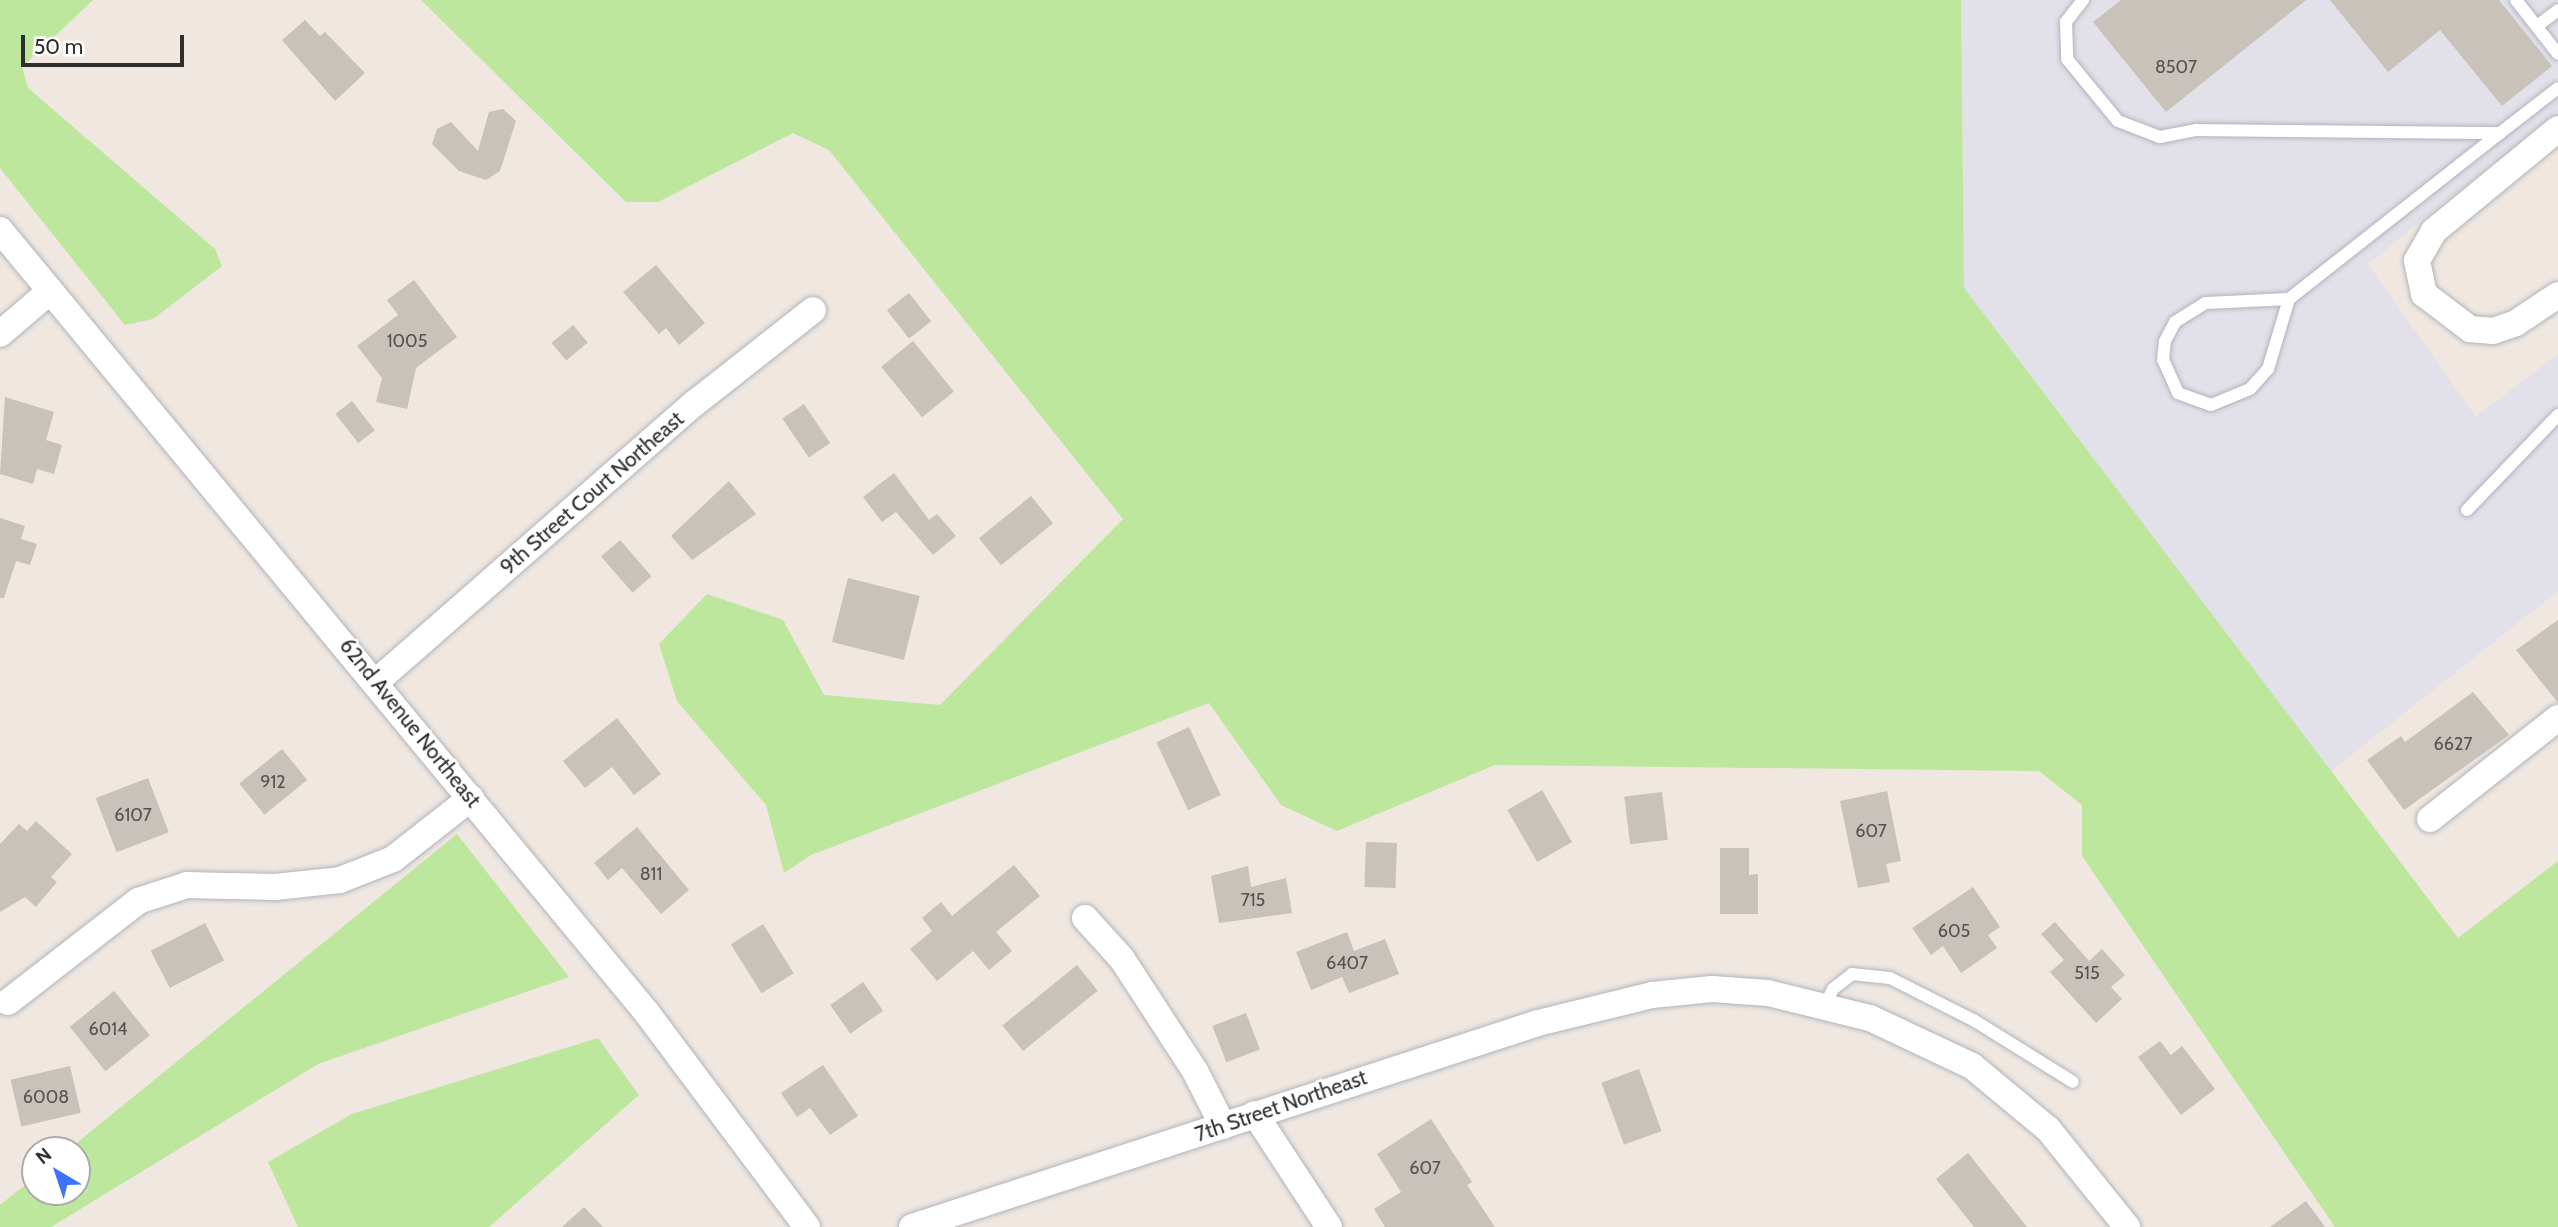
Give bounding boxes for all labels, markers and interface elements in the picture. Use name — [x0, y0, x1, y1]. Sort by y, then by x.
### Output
scale bar — [24, 21, 187, 65]
text: 50 m — [34, 34, 83, 59]
house number: 8507 — [2155, 56, 2197, 78]
house number: 1005 — [387, 330, 427, 352]
street label: 9th Street Court Northeast — [495, 406, 689, 580]
street label: 62nd Avenue Northeast — [334, 633, 486, 813]
house number: 6627 — [2434, 733, 2472, 755]
house number: 912 — [260, 771, 286, 793]
house number: 6107 — [114, 804, 152, 826]
house number: 607 — [1855, 820, 1887, 842]
house number: 811 — [640, 863, 662, 885]
house number: 715 — [1241, 889, 1265, 911]
house number: 605 — [1938, 920, 1970, 942]
house number: 6407 — [1326, 952, 1368, 974]
house number: 515 — [2074, 962, 2100, 984]
house number: 6014 — [88, 1018, 128, 1040]
street label: 7th Street Northeast — [1192, 1065, 1370, 1147]
house number: 6008 — [23, 1086, 69, 1108]
north arrow — [21, 1136, 91, 1206]
text: N — [31, 1143, 56, 1169]
house number: 607 — [1409, 1157, 1441, 1179]

